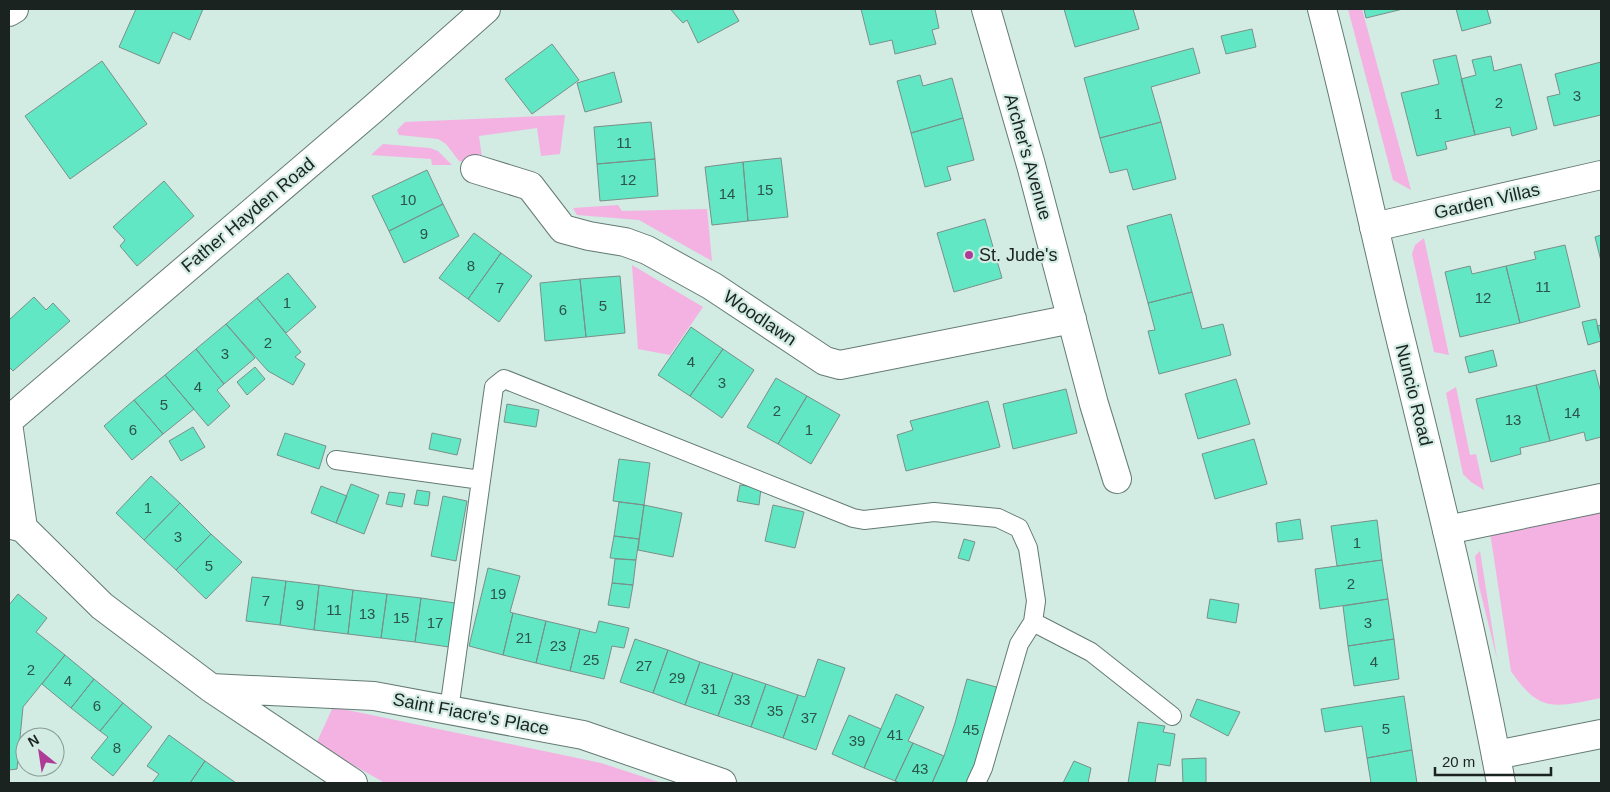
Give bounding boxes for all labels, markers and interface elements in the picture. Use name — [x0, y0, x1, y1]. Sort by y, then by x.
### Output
house number: 3 — [1573, 87, 1581, 104]
street label: Archer's Avenue — [1000, 92, 1056, 222]
house number: 2 — [1495, 94, 1503, 111]
house number: 1 — [1434, 105, 1442, 122]
house number: 11 — [616, 134, 632, 151]
street label: Father Hayden Road — [178, 154, 318, 276]
house number: 12 — [620, 171, 636, 188]
street label: Garden Villas — [1432, 179, 1542, 223]
house number: 15 — [757, 181, 773, 198]
house number: 14 — [719, 185, 735, 202]
house number: 10 — [400, 191, 416, 208]
house number: 9 — [420, 225, 428, 242]
place label: St. Jude's — [979, 245, 1057, 265]
marker: St. Jude's — [963, 249, 975, 261]
house number: 8 — [467, 257, 475, 274]
house number: 11 — [1535, 278, 1551, 295]
house number: 7 — [496, 279, 504, 296]
street label: Woodlawn — [720, 286, 800, 350]
house number: 12 — [1475, 289, 1491, 306]
house number: 1 — [283, 294, 291, 311]
house number: 5 — [599, 297, 607, 314]
house number: 6 — [559, 301, 567, 318]
house number: 2 — [264, 334, 272, 351]
street label: Nuncio Road — [1392, 342, 1436, 448]
house number: 3 — [221, 345, 229, 362]
house number: 4 — [687, 353, 695, 370]
house number: 3 — [718, 374, 726, 391]
house number: 4 — [194, 378, 202, 395]
house number: 5 — [160, 396, 168, 413]
house number: 2 — [773, 402, 781, 419]
house number: 14 — [1564, 404, 1580, 421]
house number: 13 — [1505, 411, 1521, 428]
house number: 6 — [129, 421, 137, 438]
house number: 1 — [805, 421, 813, 438]
house number: 1 — [144, 499, 152, 516]
house number: 3 — [174, 528, 182, 545]
house number: 1 — [1353, 534, 1361, 551]
house number: 5 — [205, 557, 213, 574]
house number: 2 — [1347, 575, 1355, 592]
house number: 19 — [490, 585, 506, 602]
house number: 7 — [262, 592, 270, 609]
house number: 9 — [296, 596, 304, 613]
house number: 11 — [326, 601, 342, 618]
house number: 13 — [359, 605, 375, 622]
house number: 15 — [393, 609, 409, 626]
house number: 17 — [427, 614, 443, 631]
house number: 3 — [1364, 614, 1372, 631]
house number: 21 — [516, 629, 532, 646]
house number: 23 — [550, 637, 566, 654]
house number: 25 — [583, 651, 599, 668]
house number: 4 — [1370, 653, 1378, 670]
house number: 27 — [636, 657, 652, 674]
house number: 2 — [27, 661, 35, 678]
house number: 29 — [669, 669, 685, 686]
house number: 4 — [64, 672, 72, 689]
house number: 31 — [701, 680, 717, 697]
street label: Saint Fiacre's Place — [391, 689, 551, 739]
house number: 33 — [734, 691, 750, 708]
house number: 6 — [93, 697, 101, 714]
house number: 35 — [767, 702, 783, 719]
house number: 37 — [801, 709, 817, 726]
house number: 5 — [1382, 720, 1390, 737]
house number: 45 — [963, 721, 979, 738]
house number: 41 — [887, 726, 903, 743]
north arrow — [15, 727, 65, 777]
text: N — [25, 731, 42, 750]
house number: 39 — [849, 732, 865, 749]
house number: 8 — [113, 739, 121, 756]
scale bar — [1435, 744, 1551, 776]
text: 20 m — [1442, 753, 1475, 770]
house number: 43 — [912, 760, 928, 777]

